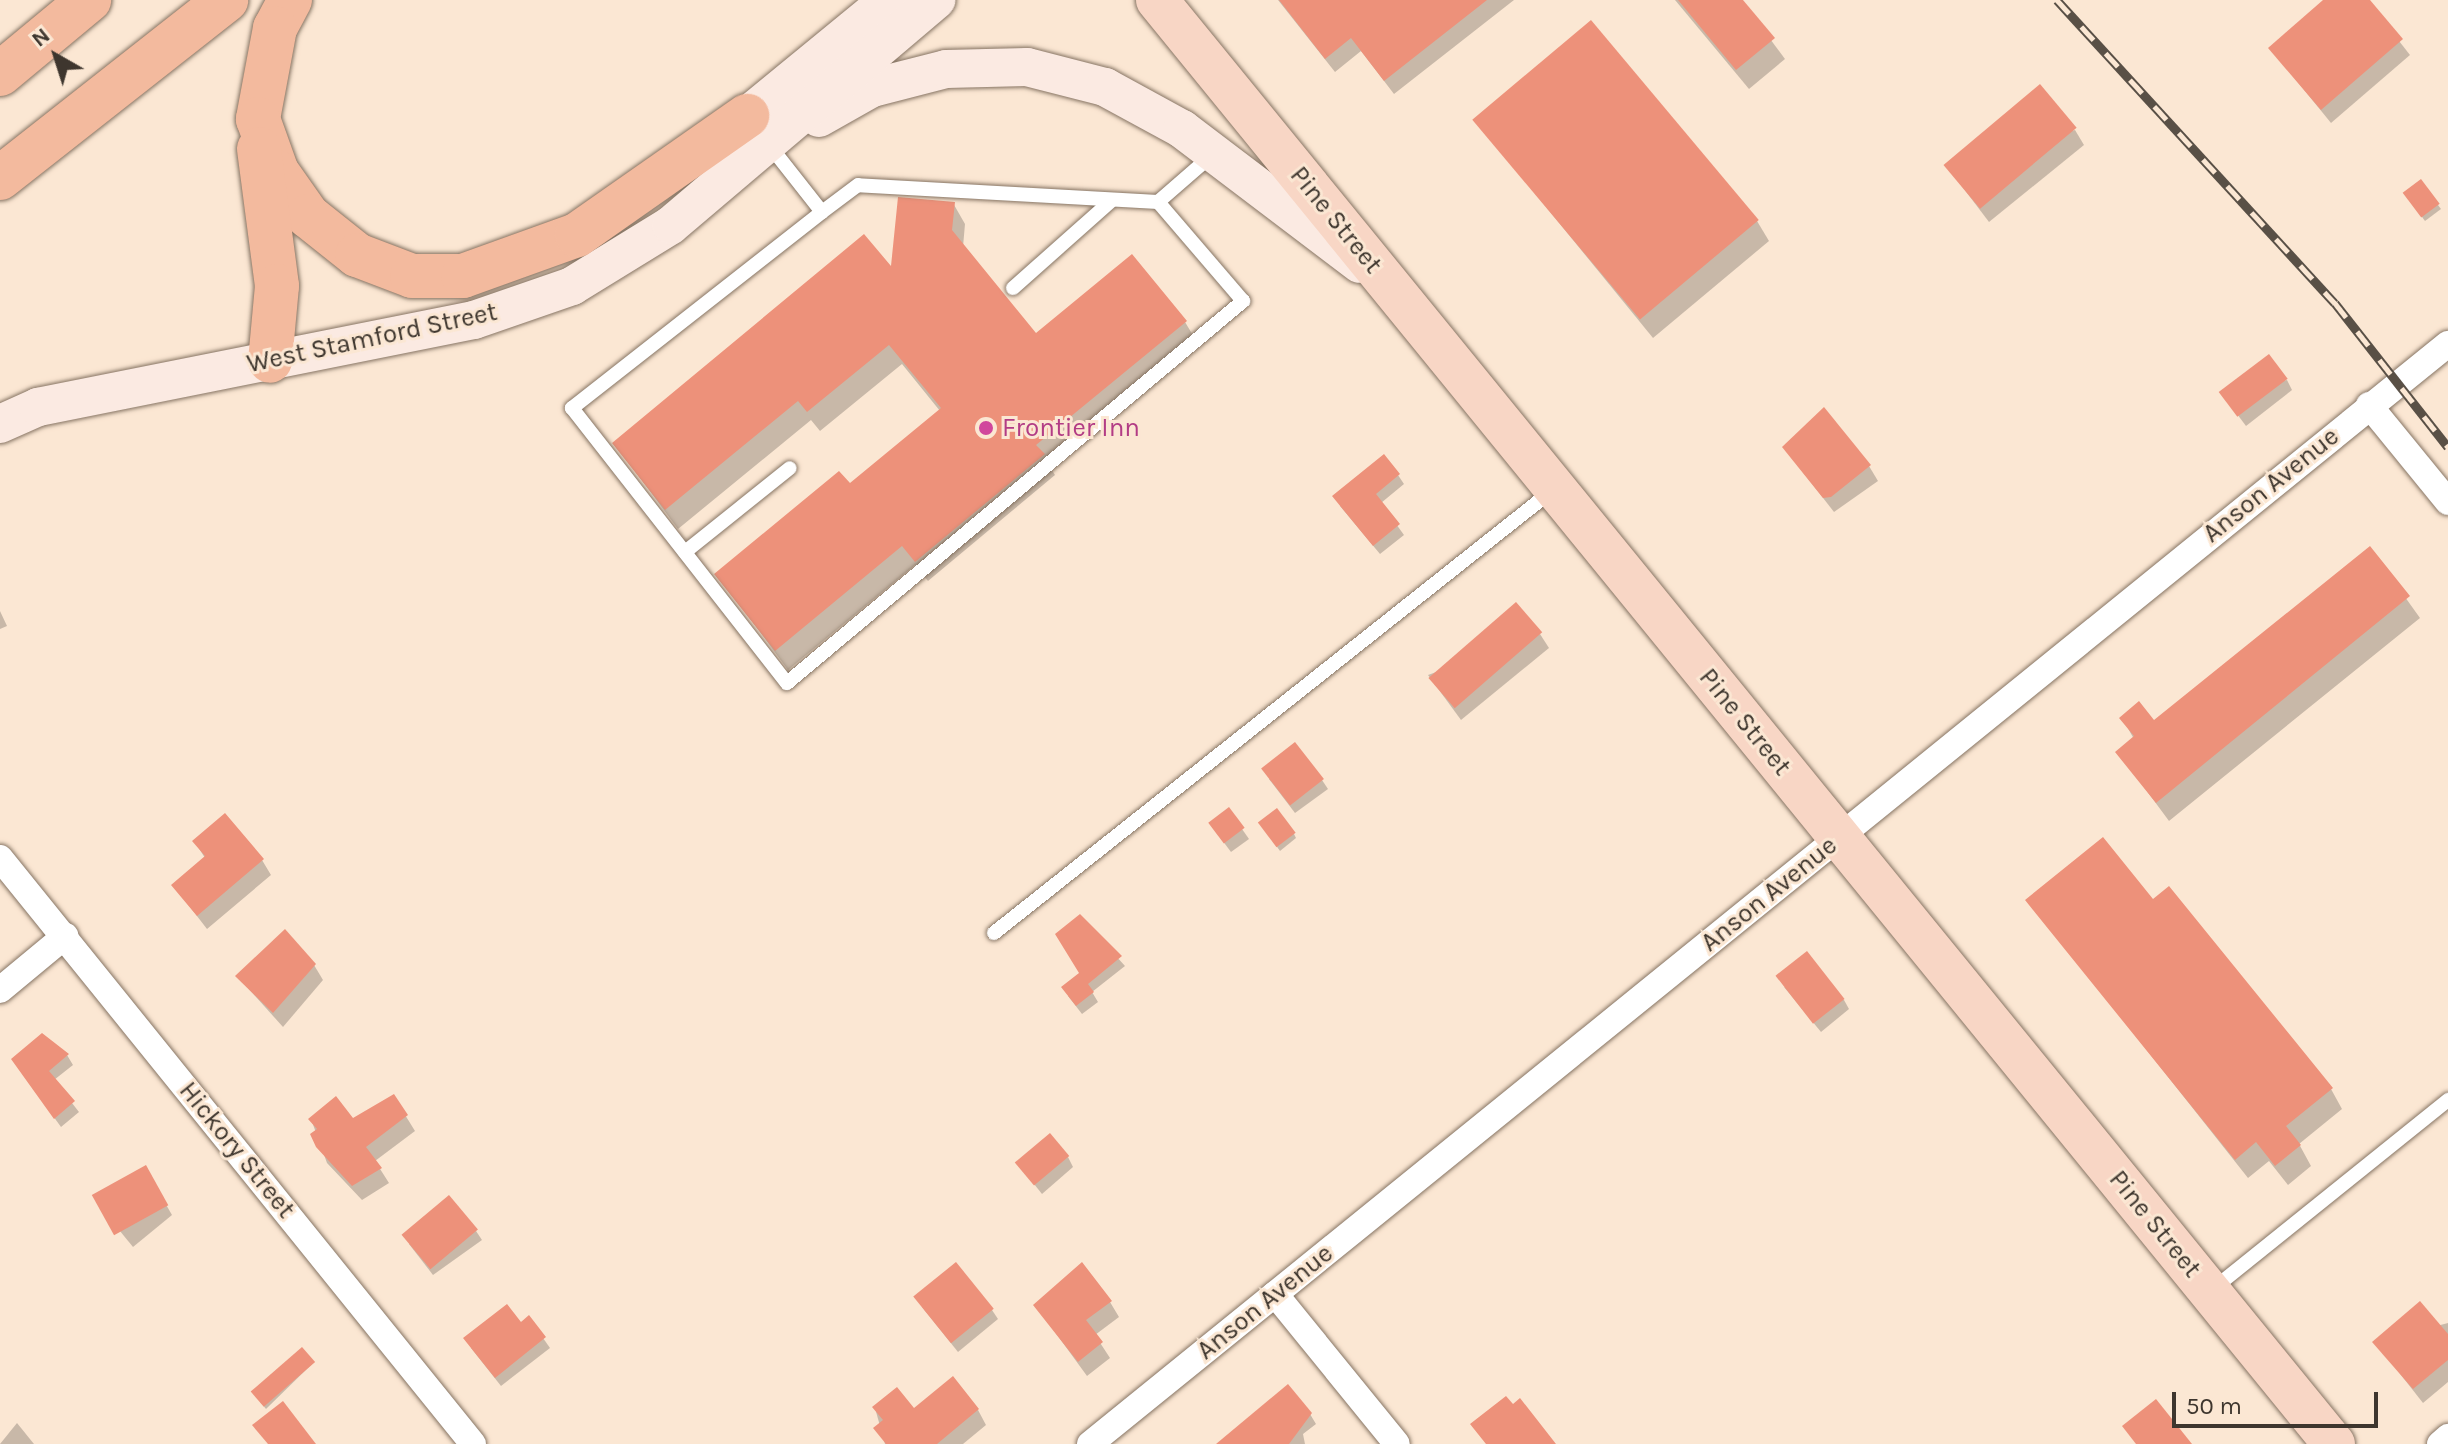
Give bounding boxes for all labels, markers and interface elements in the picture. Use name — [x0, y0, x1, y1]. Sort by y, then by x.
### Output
north arrow — [16, 16, 96, 96]
text: N — [27, 22, 55, 52]
street label: Pine Street — [1283, 160, 1389, 280]
street label: West Stamford Street — [244, 296, 500, 380]
place label: Frontier Inn — [1002, 412, 1140, 444]
marker: Frontier Inn — [977, 419, 995, 437]
street label: Anson Avenue — [2197, 421, 2345, 549]
street label: Pine Street — [1692, 662, 1798, 782]
street label: Anson Avenue — [1695, 830, 1843, 958]
street label: Hickory Street — [173, 1076, 301, 1224]
street label: Pine Street — [2102, 1164, 2208, 1284]
street label: Anson Avenue — [1191, 1238, 1339, 1366]
scale bar — [2176, 1376, 2382, 1426]
text: 50 m — [2186, 1392, 2242, 1420]

